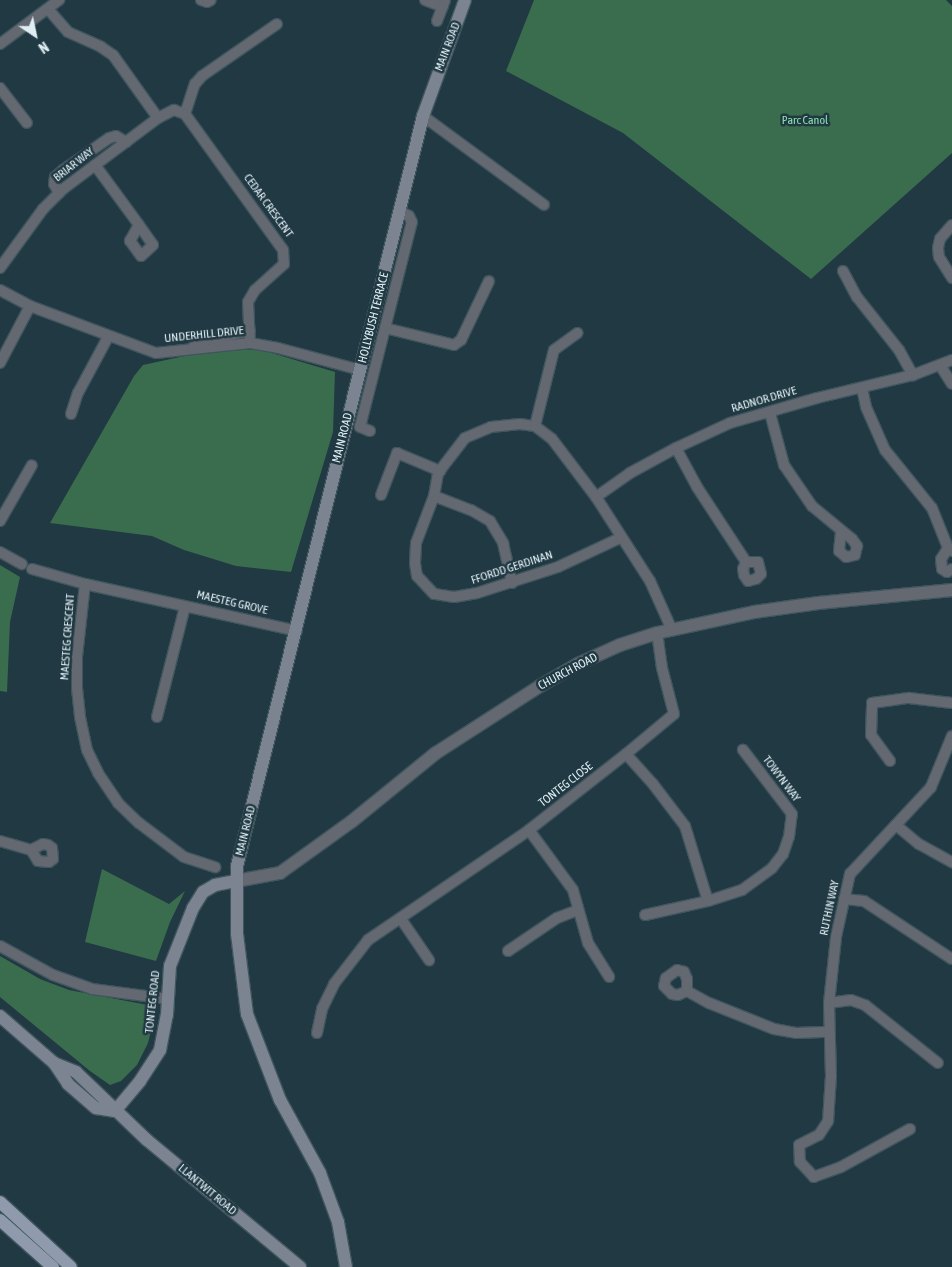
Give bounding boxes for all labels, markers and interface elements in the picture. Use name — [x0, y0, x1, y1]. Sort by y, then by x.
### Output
north arrow — [10, 10, 60, 60]
street label: MAIN ROAD — [432, 21, 464, 73]
text: N — [35, 38, 51, 56]
park label: Parc Canol — [782, 114, 828, 128]
street label: BRIAR WAY — [51, 145, 97, 185]
street label: CEDAR CRESCENT — [240, 171, 296, 241]
street label: HOLLYBUSH TERRACE — [356, 271, 392, 365]
street label: UNDERHILL DRIVE — [164, 324, 244, 346]
street label: RADNOR DRIVE — [730, 384, 798, 416]
street label: MAIN ROAD — [330, 411, 356, 465]
street label: FFORDD GERDINAN — [469, 548, 555, 588]
street label: MAESTEG GROVE — [195, 588, 269, 618]
street label: MAESTEG CRESCENT — [58, 593, 78, 681]
street label: CHURCH ROAD — [536, 650, 600, 694]
street label: TOWYN WAY — [759, 753, 803, 805]
street label: TONTEG CLOSE — [536, 759, 596, 811]
street label: MAIN ROAD — [233, 804, 259, 858]
street label: RUTHIN WAY — [817, 879, 843, 937]
street label: TONTEG ROAD — [143, 970, 163, 1034]
street label: LLANTWIT ROAD — [175, 1161, 239, 1219]

